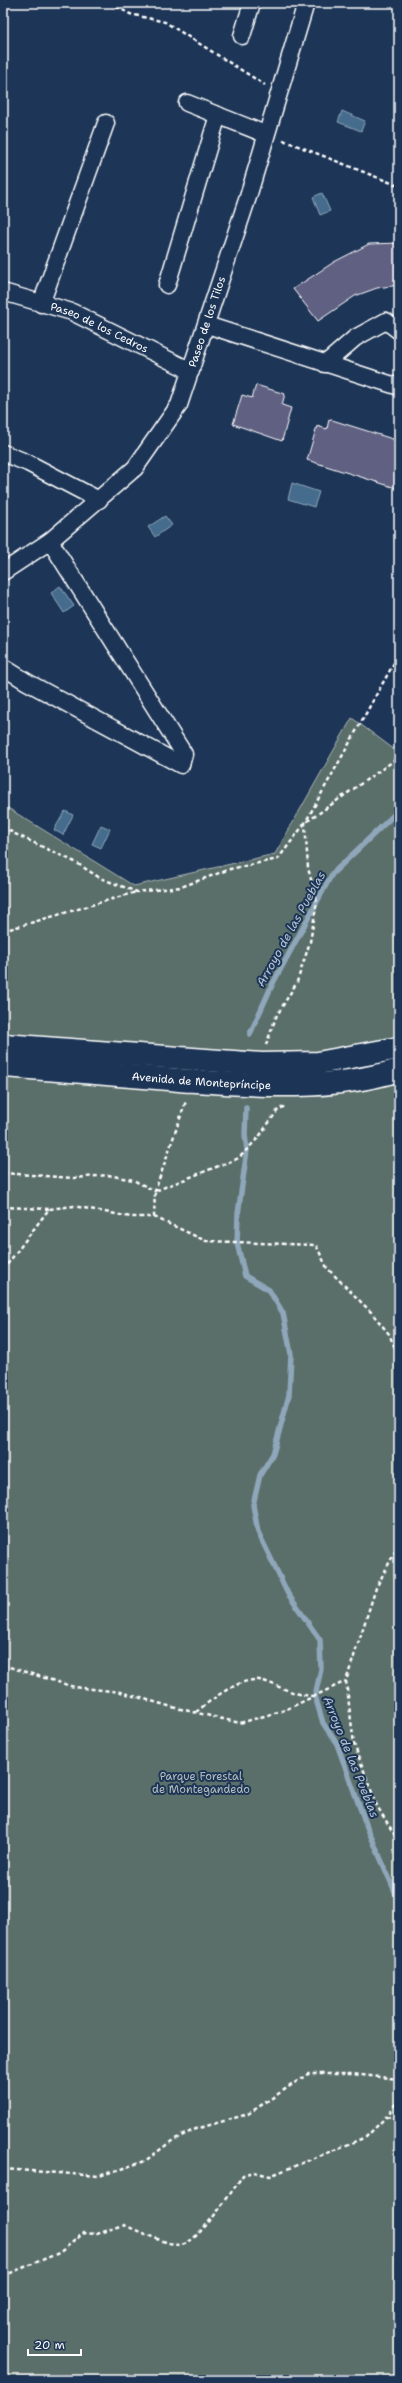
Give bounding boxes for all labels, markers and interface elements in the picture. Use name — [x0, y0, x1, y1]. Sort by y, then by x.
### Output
street label: Paseo de los Tilos — [185, 274, 229, 369]
street label: Paseo de los Cedros — [49, 299, 151, 356]
water label: Arroyo de las Pueblas — [253, 869, 329, 989]
street label: Avenida de Montepríncipe — [131, 1069, 271, 1093]
water label: Arroyo de las Pueblas — [319, 1694, 383, 1820]
park label: Parque Forestal de Montegandedo — [152, 1769, 250, 1797]
scale bar — [28, 2331, 81, 2357]
text: 20 m — [34, 2337, 65, 2353]

